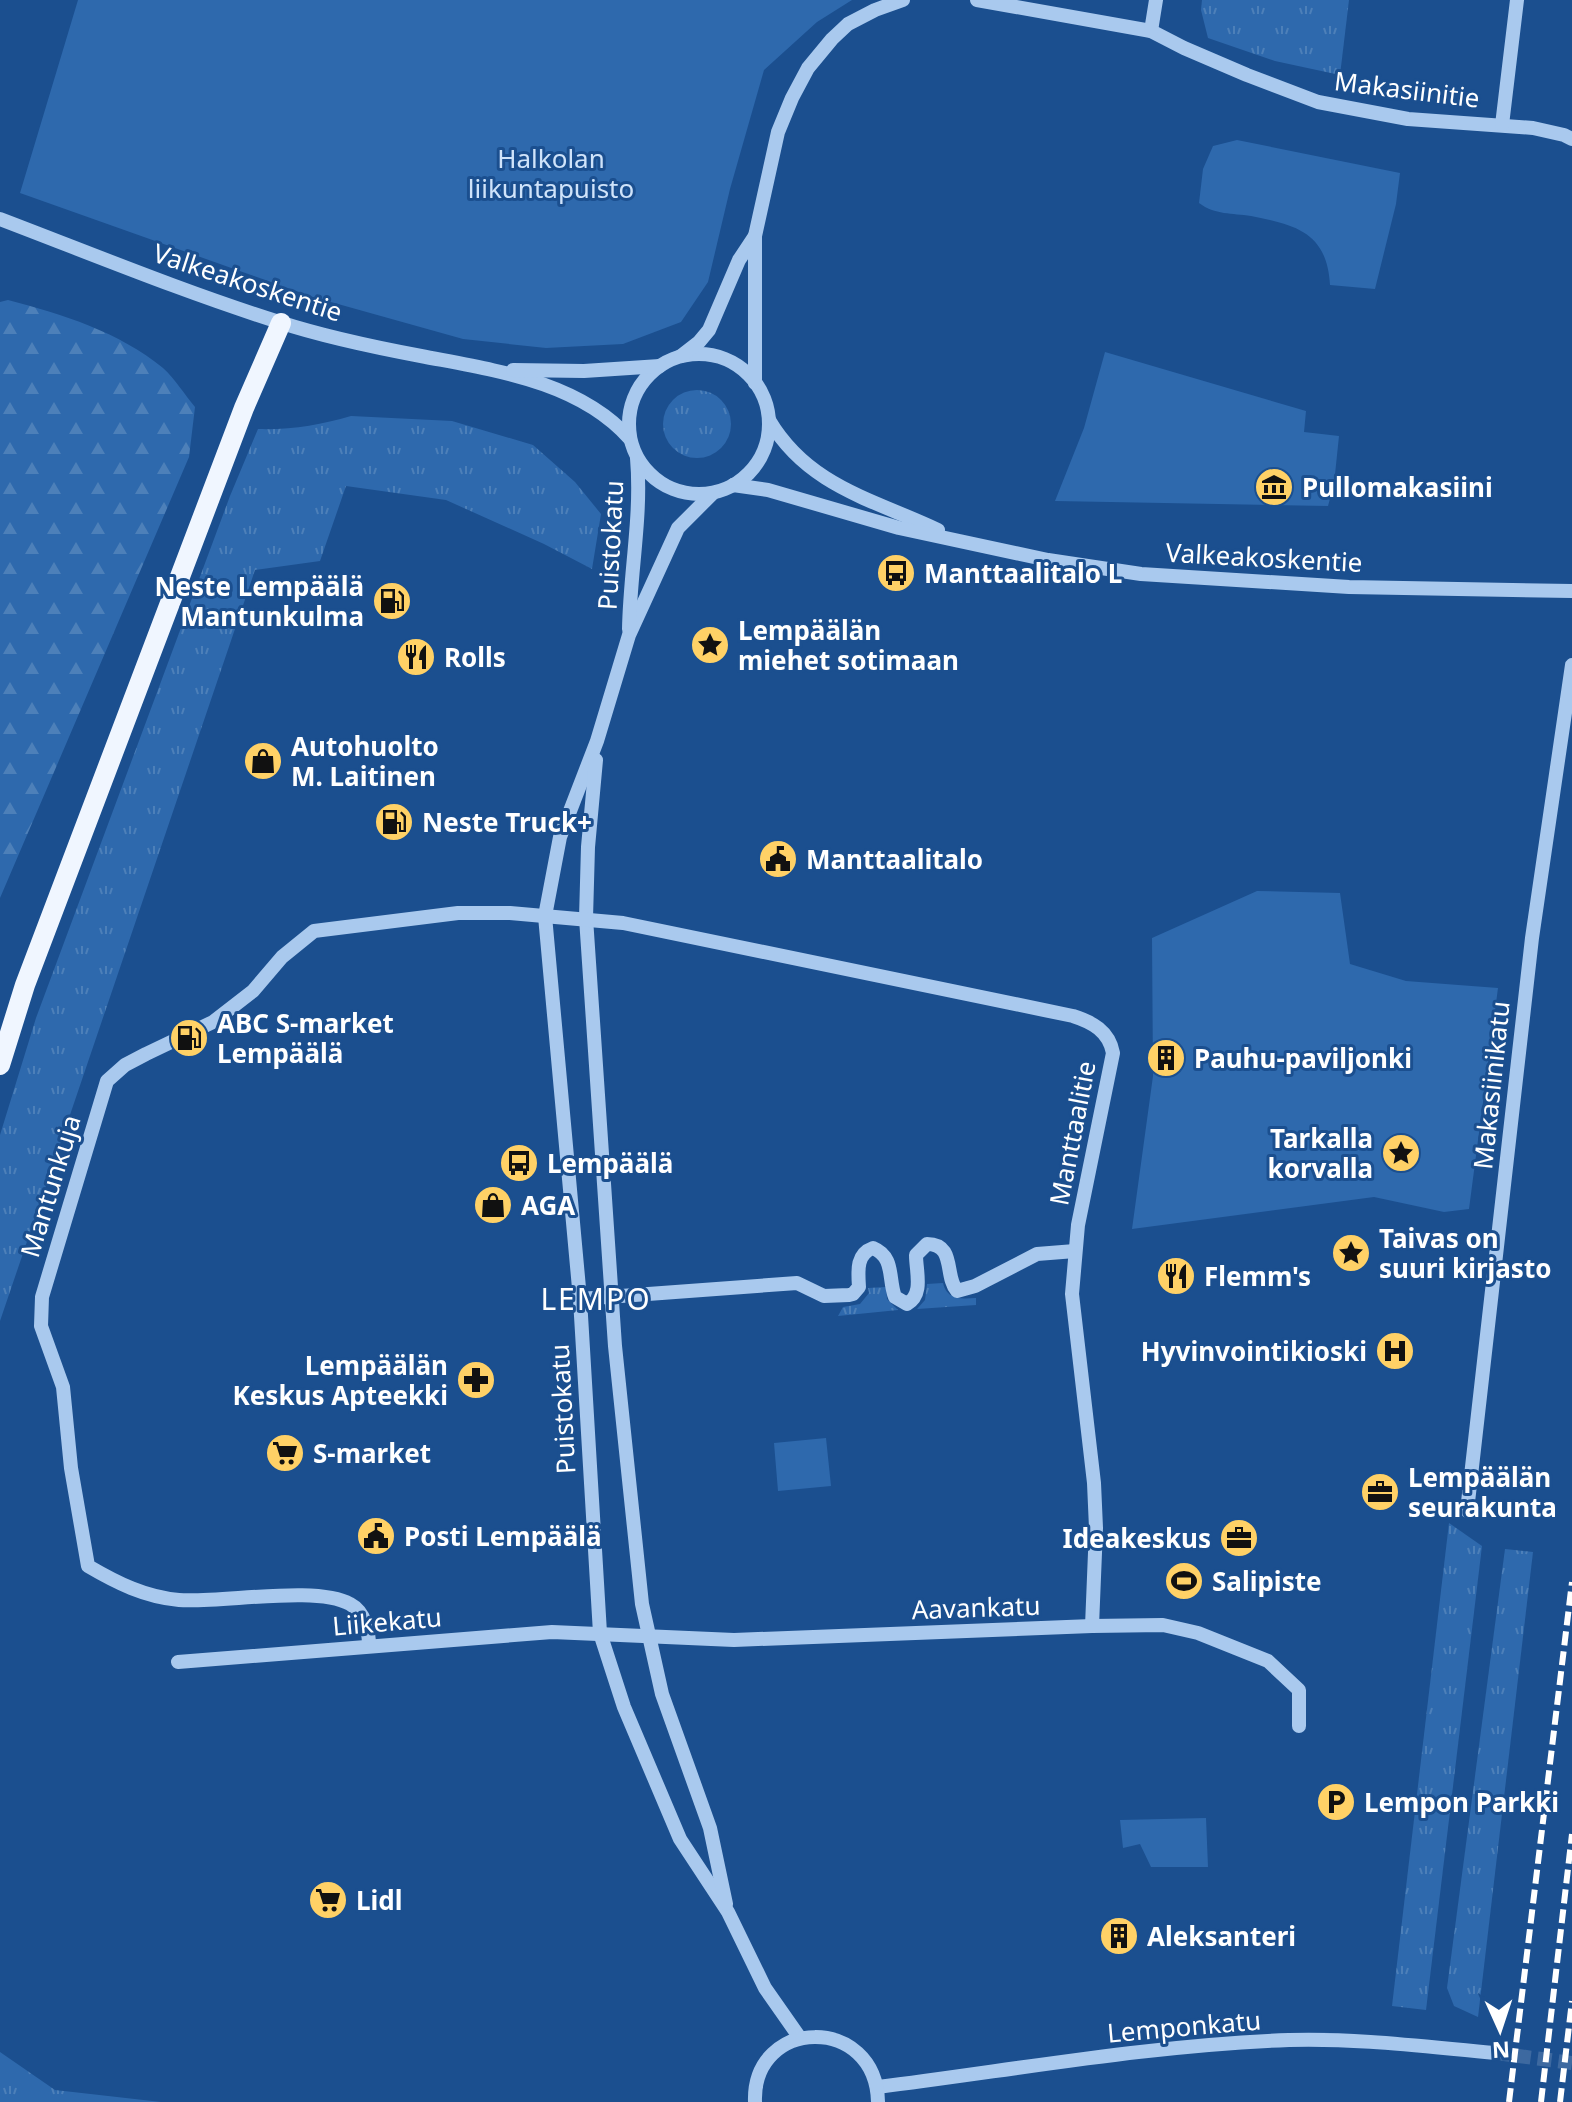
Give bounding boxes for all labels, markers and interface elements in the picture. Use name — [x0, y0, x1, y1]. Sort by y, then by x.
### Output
street label: Makasiinitie — [1332, 62, 1482, 116]
park label: Halkolan liikuntapuisto — [468, 140, 634, 206]
street label: Valkeakoskentie — [149, 234, 347, 330]
museum icon: Pullomakasiini — [1253, 466, 1295, 508]
place label: Pullomakasiini — [1302, 469, 1493, 505]
street label: Puistokatu — [589, 479, 631, 611]
street label: Valkeakoskentie — [1165, 534, 1363, 580]
bus stop icon: Manttaalitalo L — [875, 552, 917, 594]
place label: Manttaalitalo L — [924, 555, 1122, 591]
place label: Neste Lempäälä Mantunkulma — [154, 568, 364, 634]
fuel station icon: Neste Lempäälä Mantunkulma — [371, 580, 413, 622]
place label: Lempäälän miehet sotimaan — [738, 612, 959, 678]
place icon: Lempäälän miehet sotimaan — [689, 624, 731, 666]
restaurant icon: Rolls — [395, 636, 437, 678]
place label: Rolls — [444, 639, 506, 675]
place label: Autohuolto M. Laitinen — [291, 728, 439, 794]
shop icon: Autohuolto M. Laitinen — [242, 740, 284, 782]
fuel station icon: Neste Truck+ — [373, 801, 415, 843]
place label: Neste Truck+ — [422, 804, 592, 840]
public building icon: Manttaalitalo — [757, 838, 799, 880]
place label: Manttaalitalo — [806, 841, 983, 877]
street label: Makasiinikatu — [1464, 999, 1518, 1171]
place label: ABC S-market Lempäälä — [217, 1005, 394, 1071]
fuel station icon: ABC S-market Lempäälä — [168, 1017, 210, 1059]
building icon: Pauhu-paviljonki — [1145, 1037, 1187, 1079]
place label: Pauhu-paviljonki — [1194, 1040, 1412, 1076]
street label: Manttaalitie — [1040, 1058, 1104, 1208]
street label: Mantunkuja — [11, 1110, 89, 1262]
place label: Tarkalla korvalla — [1268, 1120, 1373, 1186]
place icon: Tarkalla korvalla — [1380, 1132, 1422, 1174]
bus stop icon: Lempäälä — [498, 1142, 540, 1184]
place label: Lempäälä — [547, 1145, 673, 1181]
shop icon: AGA — [472, 1184, 514, 1226]
place label: AGA — [521, 1187, 575, 1223]
place label: Taivas on suuri kirjasto — [1379, 1220, 1551, 1286]
place icon: Taivas on suuri kirjasto — [1330, 1232, 1372, 1274]
restaurant icon: Flemm's — [1155, 1255, 1197, 1297]
place label: Flemm's — [1204, 1258, 1311, 1294]
district label: LEMPO — [540, 1278, 652, 1319]
hospital icon: Hyvinvointikioski — [1374, 1330, 1416, 1372]
place label: Hyvinvointikioski — [1141, 1333, 1367, 1369]
street label: Puistokatu — [541, 1343, 583, 1475]
place label: Lempäälän Keskus Apteekki — [233, 1347, 448, 1413]
pharmacy icon: Lempäälän Keskus Apteekki — [455, 1359, 497, 1401]
supermarket icon: S-market — [264, 1432, 306, 1474]
place label: S-market — [313, 1435, 431, 1471]
place label: Lempäälän seurakunta — [1408, 1459, 1557, 1525]
office icon: Lempäälän seurakunta — [1359, 1471, 1401, 1513]
public building icon: Posti Lempäälä — [355, 1515, 397, 1557]
office icon: Ideakeskus — [1218, 1517, 1260, 1559]
place label: Posti Lempäälä — [404, 1518, 602, 1554]
place label: Ideakeskus — [1063, 1520, 1211, 1556]
sports icon: Salipiste — [1163, 1560, 1205, 1602]
place label: Salipiste — [1212, 1563, 1322, 1599]
street label: Aavankatu — [911, 1587, 1041, 1627]
street label: Liikekatu — [331, 1598, 443, 1644]
parking icon: Lempon Parkki — [1315, 1781, 1357, 1823]
place label: Lempon Parkki — [1364, 1784, 1559, 1820]
supermarket icon: Lidl — [307, 1879, 349, 1921]
place label: Lidl — [356, 1882, 403, 1918]
building icon: Aleksanteri — [1098, 1915, 1140, 1957]
place label: Aleksanteri — [1147, 1918, 1296, 1954]
north arrow — [1460, 1990, 1540, 2070]
street label: Lemponkatu — [1106, 2001, 1262, 2051]
text: N — [1491, 2036, 1511, 2066]

